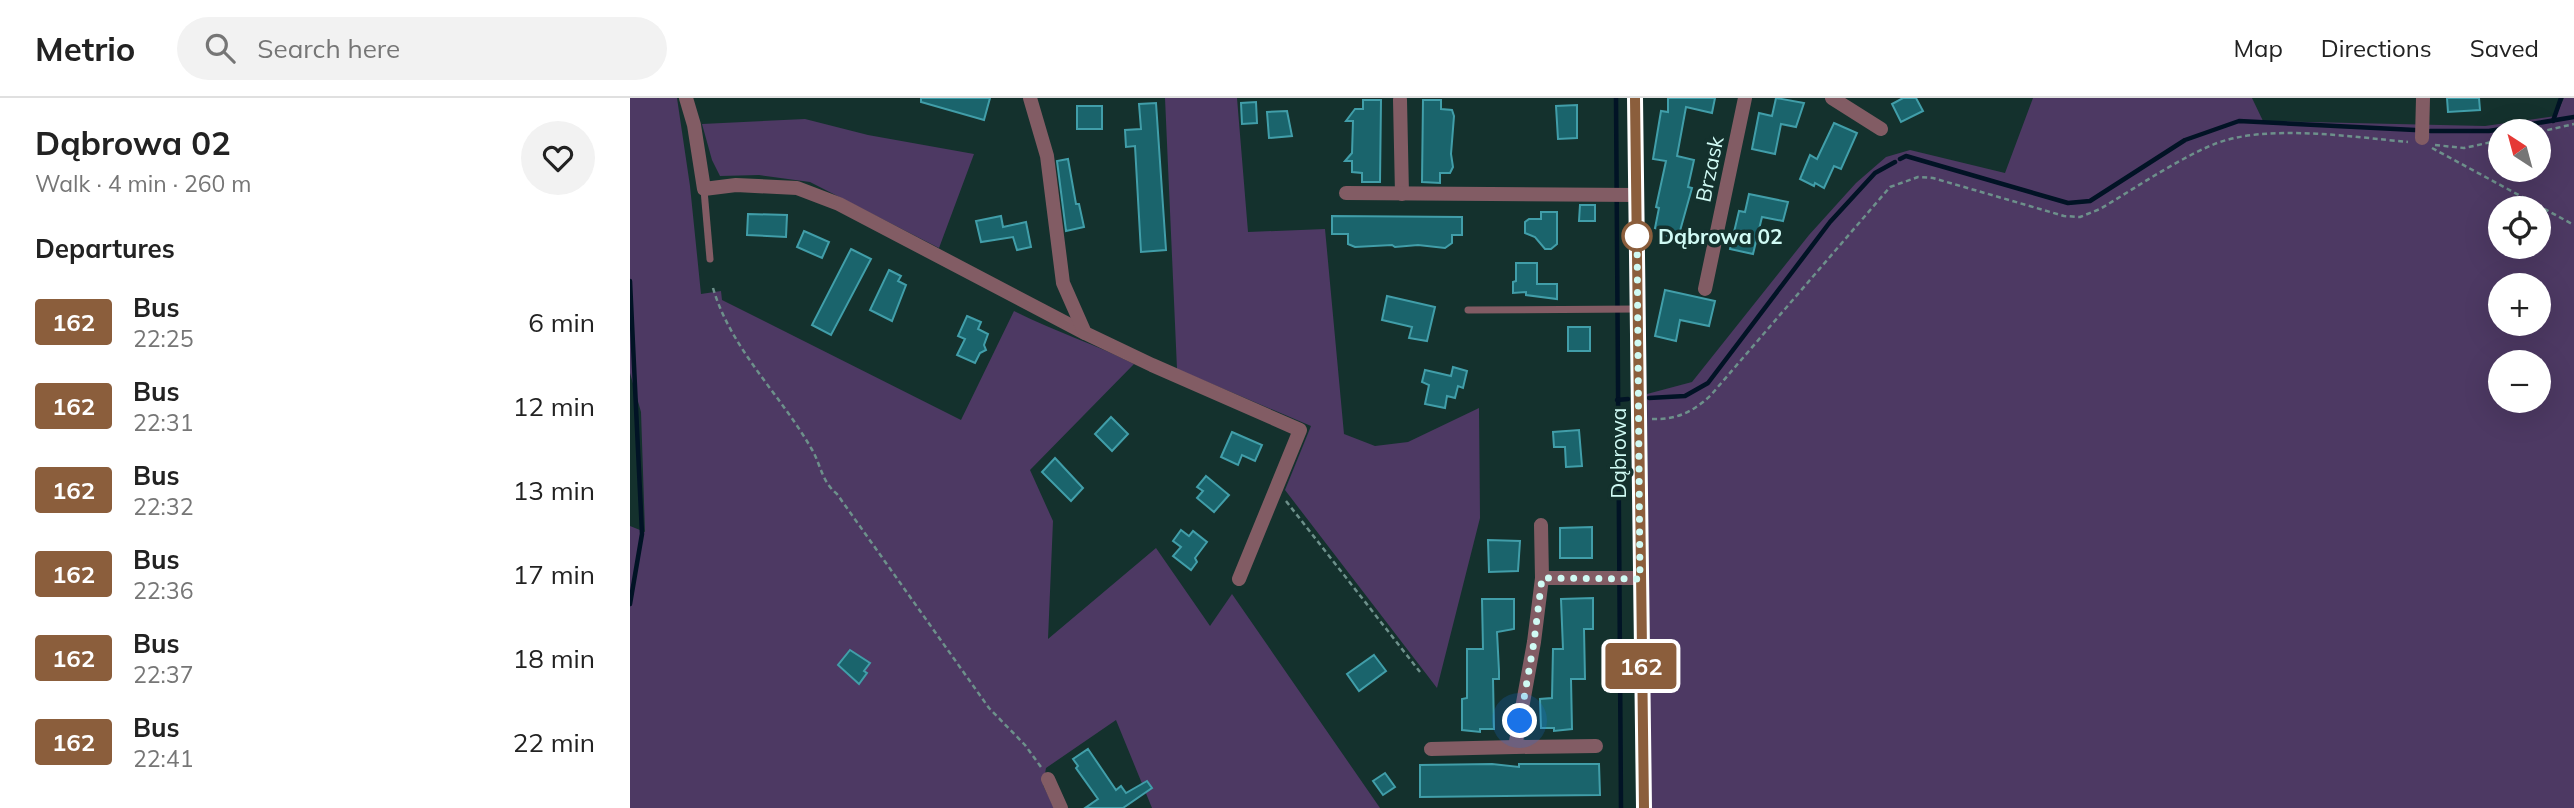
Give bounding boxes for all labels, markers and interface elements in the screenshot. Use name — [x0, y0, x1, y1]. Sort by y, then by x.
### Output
search box — [177, 17, 667, 80]
text: Metrio — [35, 28, 135, 69]
icon: search — [201, 29, 239, 67]
text: Search here — [257, 32, 400, 65]
text: Map — [2233, 33, 2283, 63]
text: Directions — [2321, 33, 2432, 63]
text: Saved — [2470, 33, 2539, 63]
north arrow — [2488, 119, 2552, 182]
map controls — [2488, 119, 2551, 413]
button: heart — [521, 121, 595, 195]
text: Dąbrowa 02 — [35, 122, 231, 163]
street label: Brzask — [1689, 134, 1729, 204]
text: Walk · 4 min · 260 m — [35, 169, 252, 198]
button: locate — [2488, 196, 2551, 259]
marker: Dąbrowa 02 — [1622, 221, 1652, 251]
place label: Dąbrowa 02 — [1658, 223, 1783, 249]
text: Departures — [35, 232, 175, 265]
button: + — [2488, 273, 2551, 336]
text: Bus — [133, 291, 179, 324]
text: 6 min — [528, 306, 595, 339]
text: 162 — [52, 307, 95, 337]
text: 22:25 — [133, 324, 193, 353]
button: − — [2488, 350, 2551, 413]
text: Bus — [133, 375, 179, 408]
text: 12 min — [513, 390, 595, 423]
text: 162 — [52, 391, 95, 421]
text: 22:31 — [133, 408, 193, 437]
street label: Dąbrowa — [1605, 408, 1631, 498]
text: Bus — [133, 459, 179, 492]
text: 13 min — [513, 474, 595, 507]
text: 162 — [52, 475, 95, 505]
text: 22:32 — [133, 492, 193, 521]
text: Bus — [133, 543, 179, 576]
text: 17 min — [513, 558, 595, 591]
text: 162 — [52, 559, 95, 589]
text: 22:36 — [133, 576, 193, 605]
text: Bus — [133, 627, 179, 660]
text: 18 min — [513, 642, 595, 675]
text: 162 — [52, 643, 95, 673]
line badge: 162 — [1601, 643, 1681, 689]
text: 162 — [1619, 651, 1663, 681]
text: 22:37 — [133, 660, 193, 689]
your location — [1502, 703, 1537, 738]
text: Bus — [133, 711, 179, 744]
text: 22 min — [513, 726, 595, 759]
text: 162 — [52, 727, 95, 757]
text: 22:41 — [133, 744, 193, 773]

